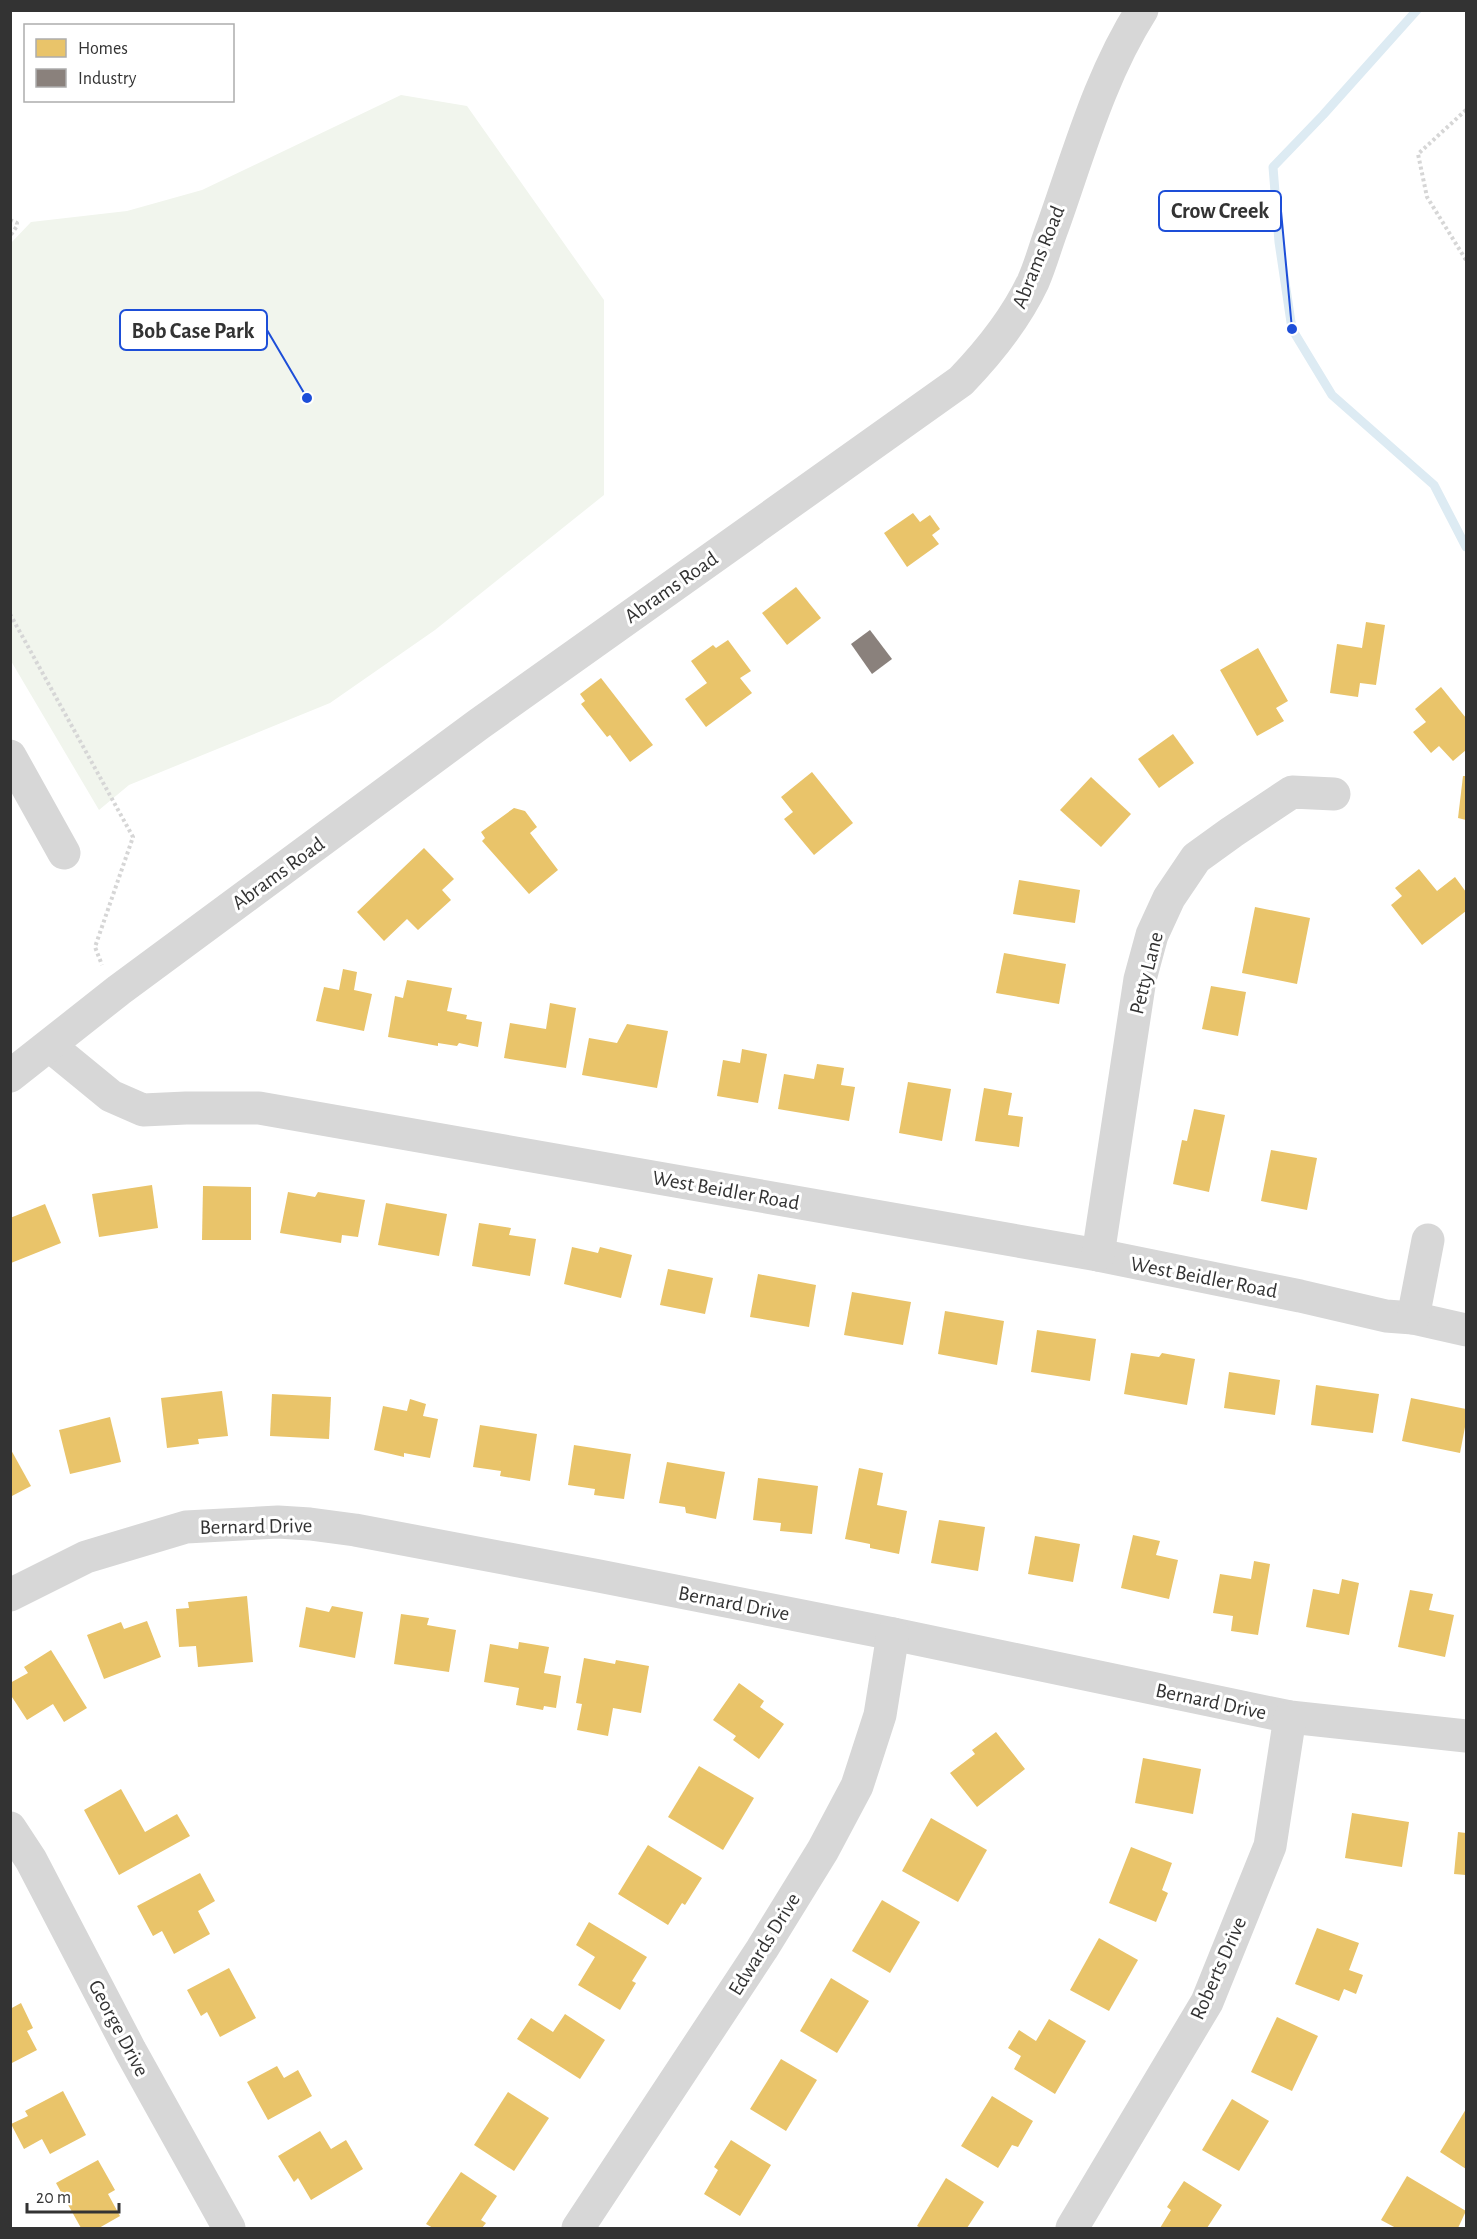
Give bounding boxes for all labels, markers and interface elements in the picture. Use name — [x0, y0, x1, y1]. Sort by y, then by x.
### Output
legend — [24, 24, 234, 102]
text: Homes — [78, 40, 128, 58]
text: Industry — [78, 70, 137, 88]
callout: Crow Creek — [1159, 191, 1281, 231]
text: Crow Creek — [1171, 200, 1269, 222]
street label: Abrams Road — [1008, 203, 1069, 311]
callout: Bob Case Park — [120, 310, 267, 350]
text: Bob Case Park — [132, 320, 255, 342]
street label: Abrams Road — [621, 548, 722, 627]
street label: Abrams Road — [228, 833, 328, 914]
street label: Petty Lane — [1126, 930, 1167, 1017]
street label: West Beidler Road — [651, 1167, 801, 1214]
street label: West Beidler Road — [1129, 1253, 1279, 1302]
street label: Bernard Drive — [200, 1515, 313, 1538]
street label: Bernard Drive — [677, 1582, 791, 1625]
street label: Bernard Drive — [1154, 1680, 1268, 1723]
street label: Edwards Drive — [725, 1889, 804, 1999]
street label: Roberts Drive — [1186, 1914, 1250, 2023]
street label: George Drive — [84, 1977, 153, 2080]
scale bar — [27, 2176, 118, 2214]
text: 20 m — [36, 2189, 71, 2207]

